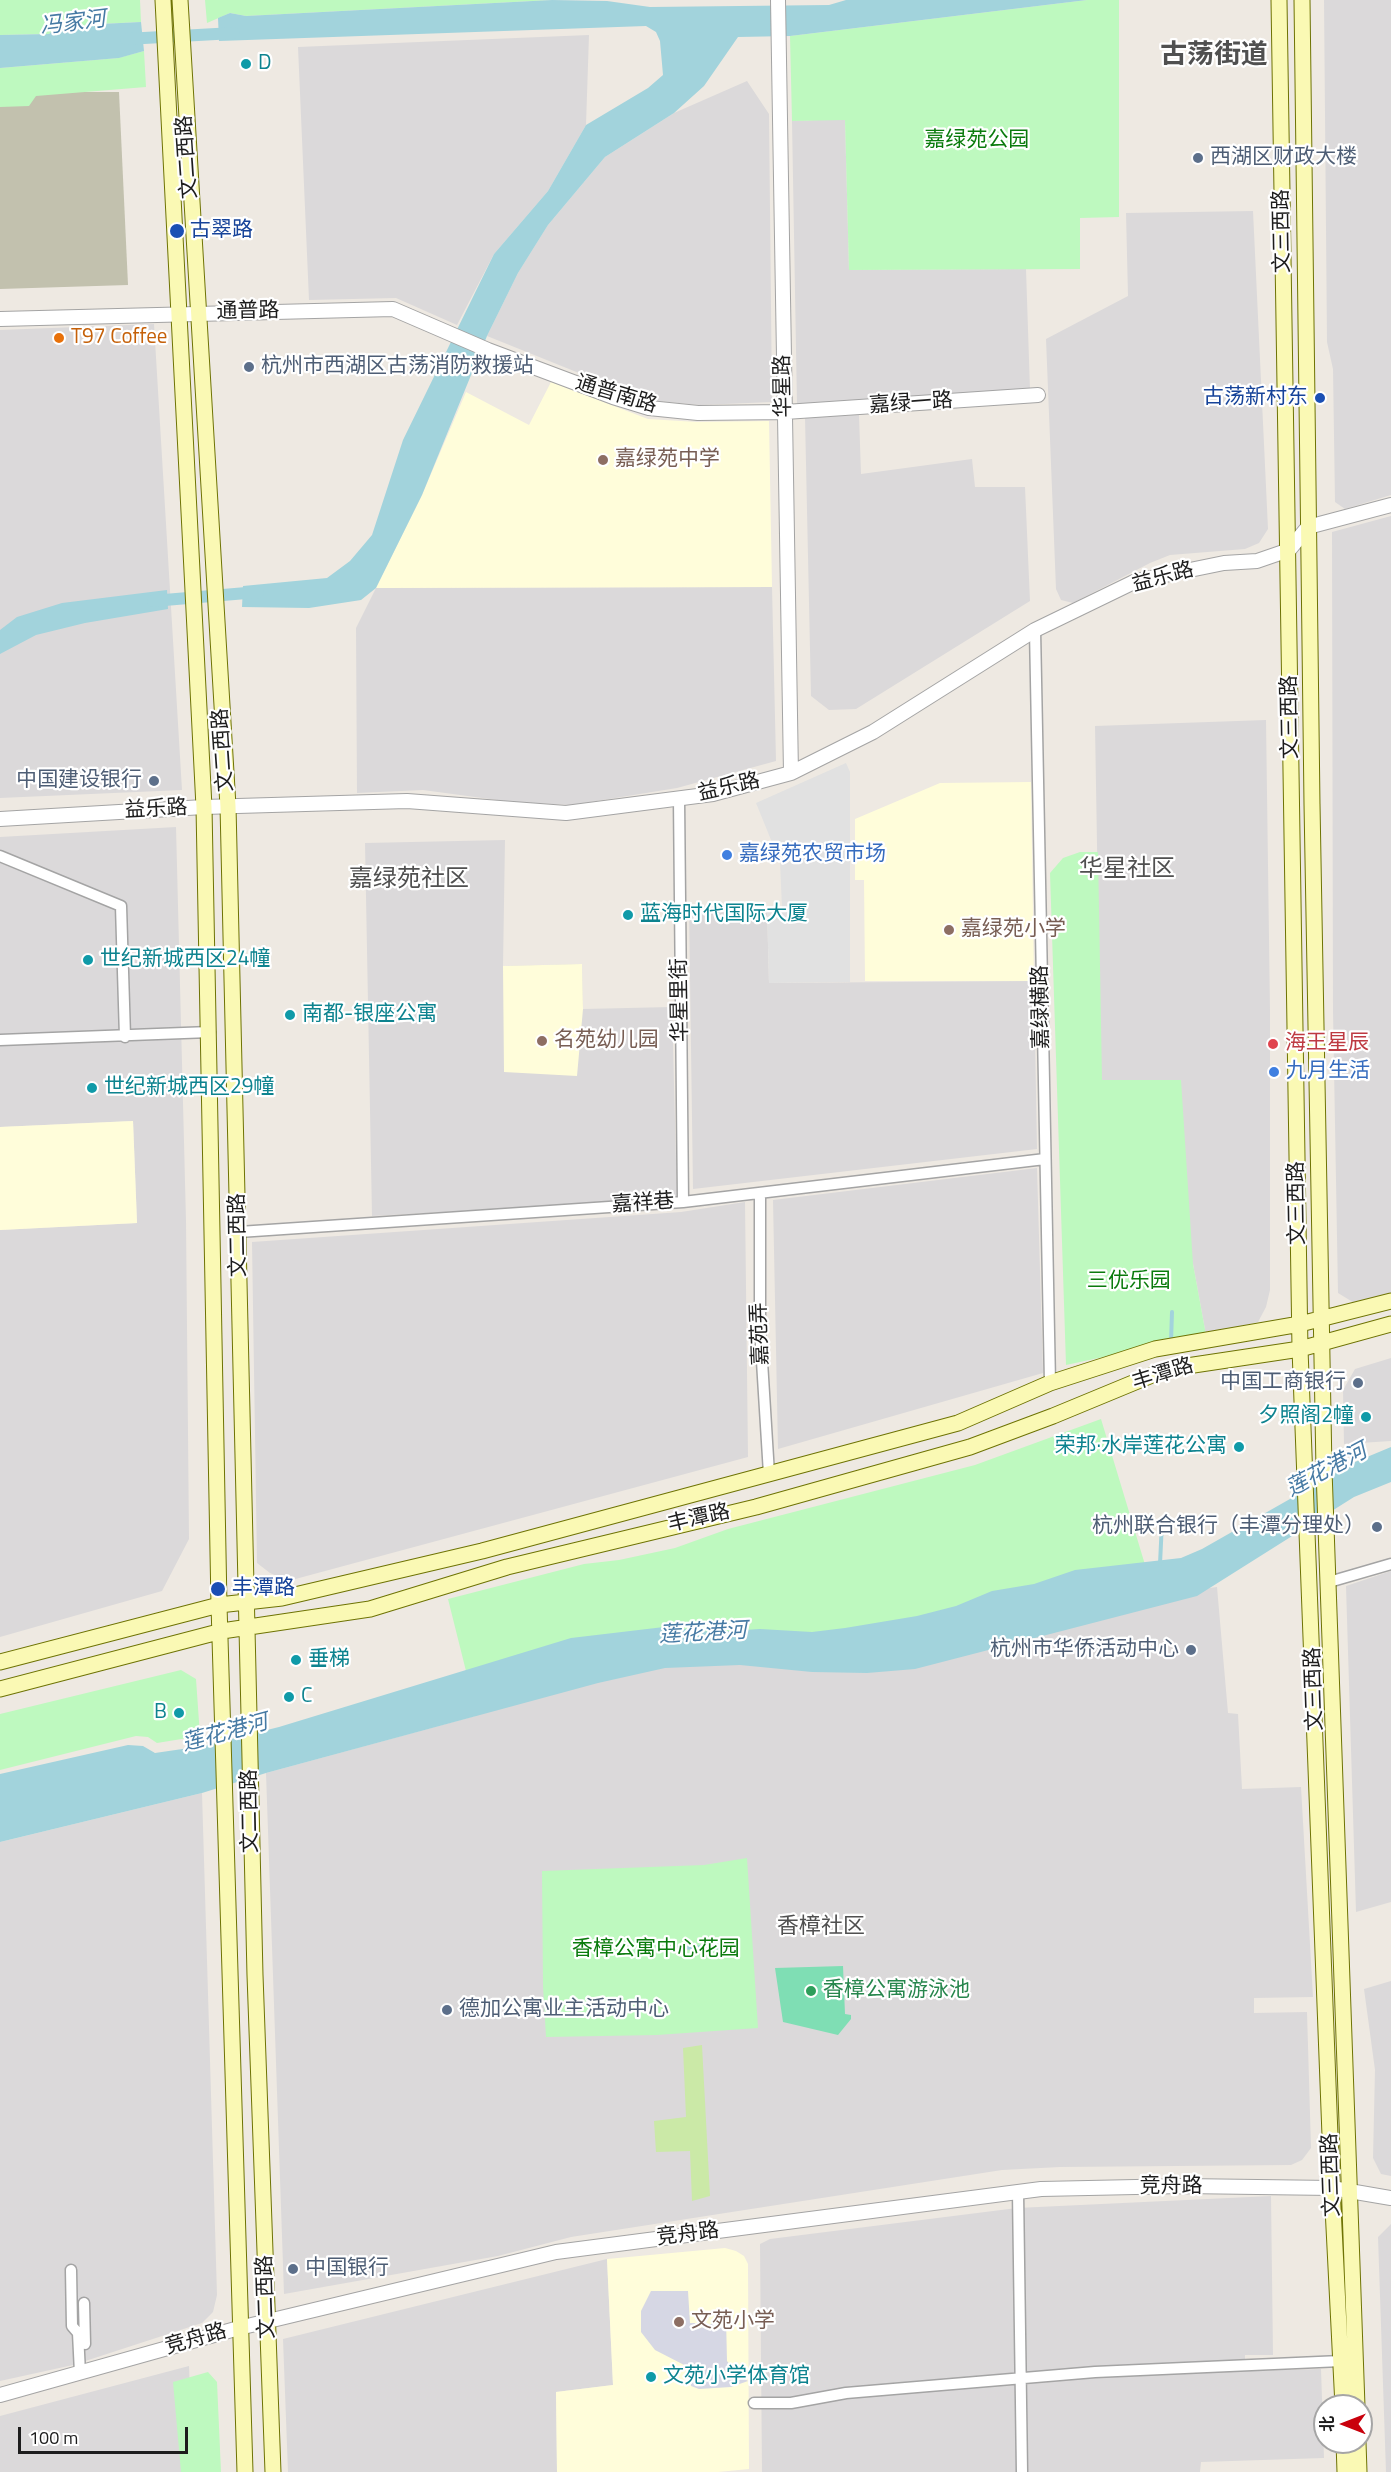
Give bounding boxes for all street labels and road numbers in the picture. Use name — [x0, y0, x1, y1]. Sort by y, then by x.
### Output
street label: 文二西路 — [173, 114, 203, 200]
street label: 文三西路 — [1270, 189, 1296, 273]
street label: 通普路 — [216, 299, 280, 325]
street label: 华星路 — [771, 354, 797, 418]
street label: 通普南路 — [572, 371, 660, 419]
street label: 嘉绿一路 — [868, 389, 954, 419]
street label: 益乐路 — [1129, 558, 1197, 598]
street label: 文三西路 — [1278, 675, 1304, 759]
street label: 文二西路 — [209, 707, 239, 793]
street label: 益乐路 — [695, 769, 763, 807]
street label: 益乐路 — [124, 796, 188, 824]
street label: 华星里街 — [668, 958, 694, 1042]
street label: 嘉绿横路 — [1029, 965, 1055, 1049]
street label: 文三西路 — [1285, 1161, 1311, 1245]
street label: 嘉祥巷 — [611, 1189, 675, 1219]
street label: 文二西路 — [226, 1193, 252, 1277]
street label: 嘉苑弄 — [747, 1302, 775, 1366]
street label: 丰潭路 — [1129, 1354, 1197, 1396]
street label: 丰潭路 — [665, 1500, 733, 1538]
street label: 文三西路 — [1301, 1647, 1329, 1731]
street label: 文二西路 — [238, 1769, 264, 1853]
street label: 文三西路 — [1318, 2133, 1346, 2217]
street label: 竞舟路 — [1140, 2174, 1202, 2200]
street label: 竞舟路 — [655, 2219, 721, 2251]
street label: 文二西路 — [253, 2255, 281, 2339]
street label: 竞舟路 — [162, 2319, 230, 2361]

